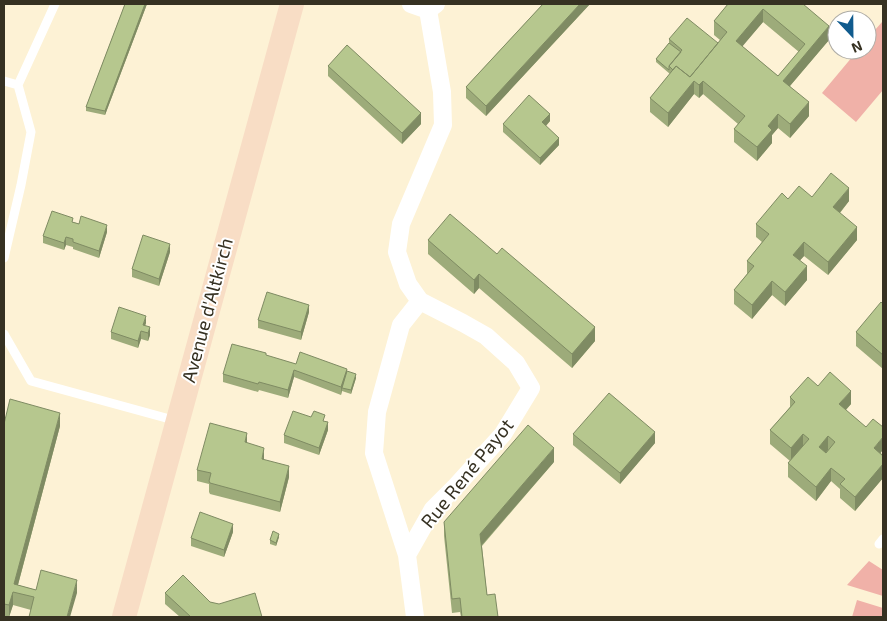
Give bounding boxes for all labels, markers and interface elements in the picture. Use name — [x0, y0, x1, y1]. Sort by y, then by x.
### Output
north arrow — [827, 10, 877, 60]
text: N — [849, 38, 865, 57]
street label: Avenue d'Altkirch — [176, 235, 237, 385]
street label: Rue René Payot — [416, 413, 518, 532]

